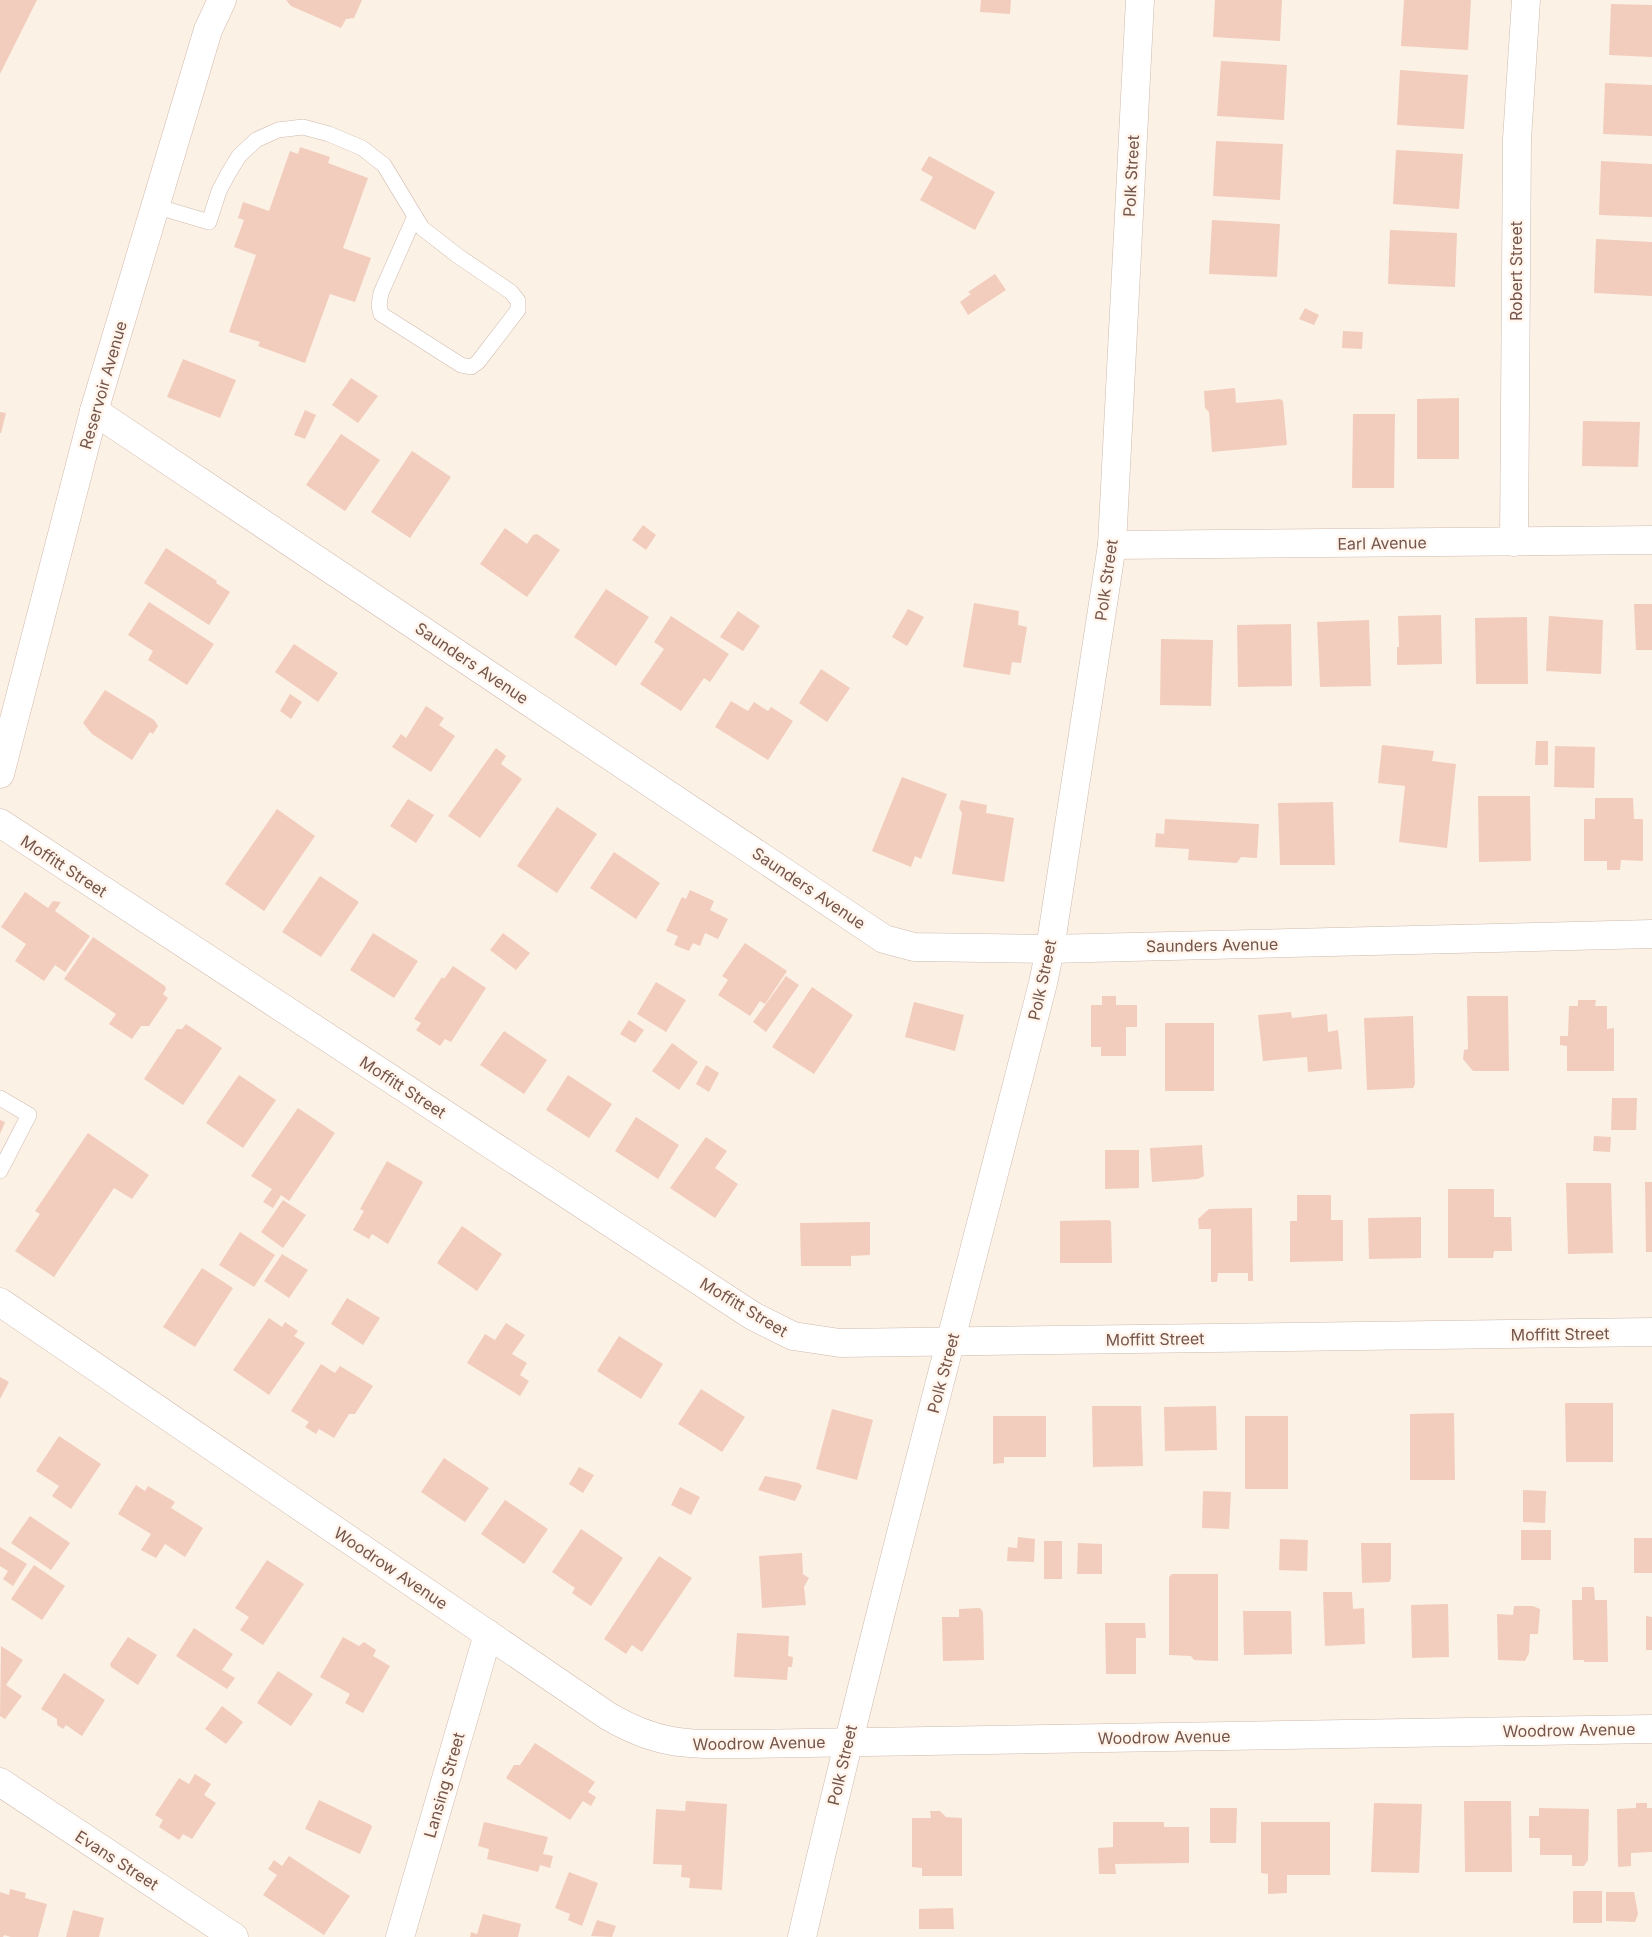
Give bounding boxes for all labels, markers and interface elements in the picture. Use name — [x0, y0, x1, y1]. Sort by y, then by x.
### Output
street label: Polk Street — [1119, 135, 1143, 217]
street label: Robert Street — [1506, 221, 1526, 321]
street label: Reservoir Avenue — [75, 319, 131, 451]
street label: Earl Avenue — [1337, 532, 1427, 554]
street label: Polk Street — [1090, 538, 1122, 622]
street label: Saunders Avenue — [411, 618, 533, 708]
street label: Moffitt Street — [17, 831, 111, 901]
street label: Saunders Avenue — [748, 843, 870, 933]
street label: Saunders Avenue — [1146, 934, 1278, 956]
street label: Polk Street — [1024, 938, 1060, 1022]
street label: Moffitt Street — [356, 1052, 450, 1122]
street label: Moffitt Street — [696, 1273, 792, 1341]
street label: Moffitt Street — [1510, 1323, 1610, 1345]
street label: Moffitt Street — [1105, 1328, 1205, 1350]
street label: Polk Street — [923, 1331, 963, 1415]
street label: Woodrow Avenue — [330, 1523, 452, 1613]
street label: Woodrow Avenue — [1502, 1719, 1636, 1741]
street label: Polk Street — [823, 1723, 861, 1807]
street label: Woodrow Avenue — [1097, 1726, 1231, 1748]
street label: Lansing Street — [419, 1730, 469, 1840]
street label: Woodrow Avenue — [692, 1732, 826, 1754]
street label: Evans Street — [72, 1826, 162, 1894]

